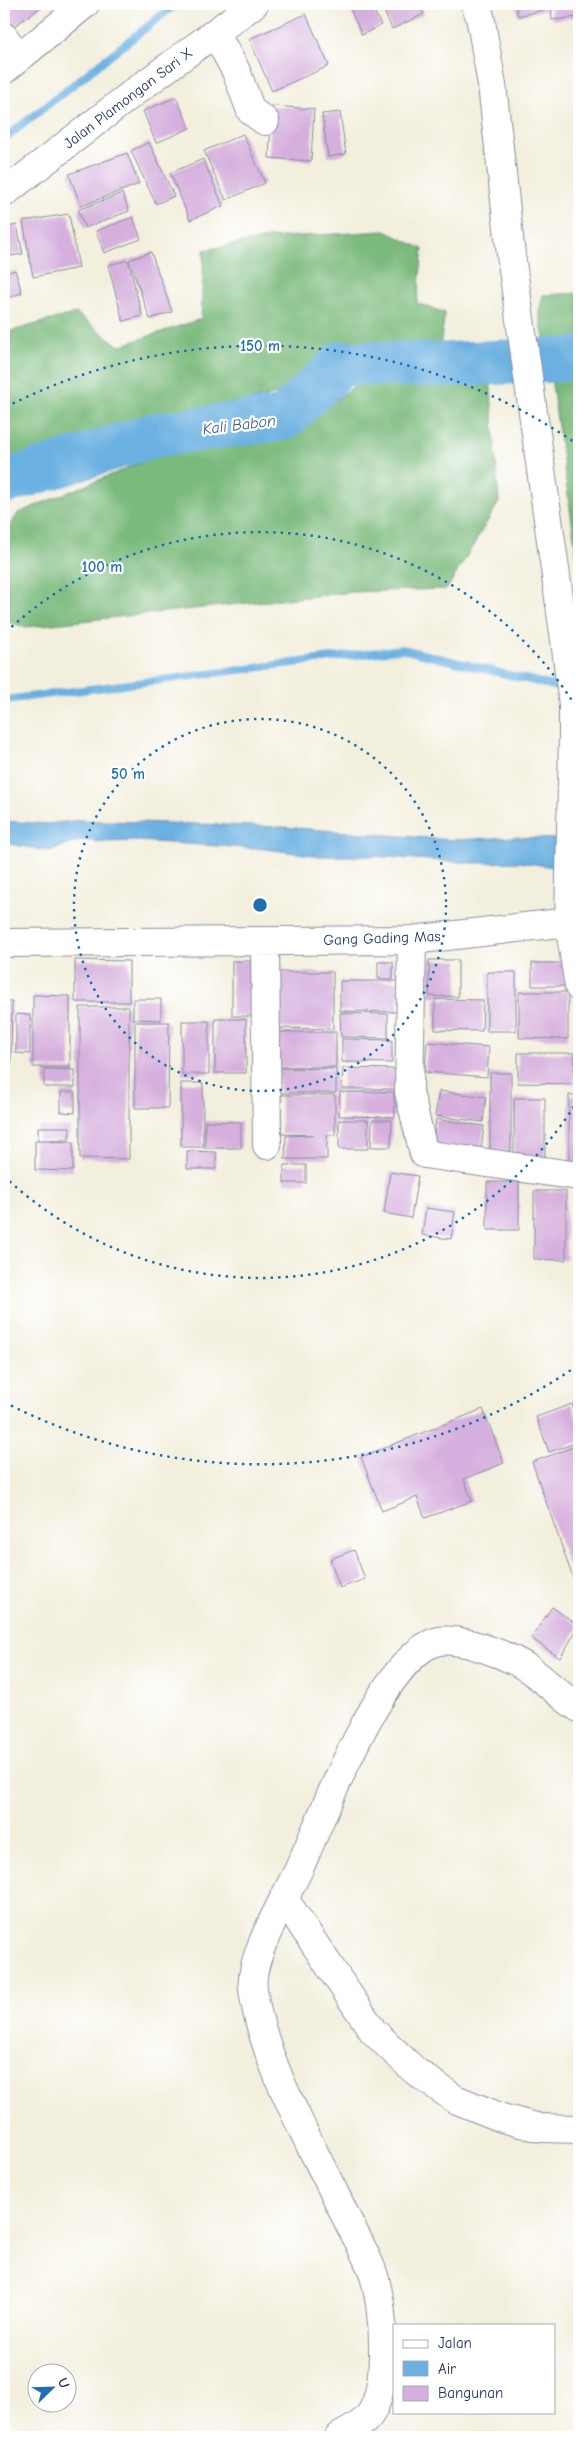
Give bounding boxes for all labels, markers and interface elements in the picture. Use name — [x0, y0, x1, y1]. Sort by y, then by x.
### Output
street label: Jalan Plamongan Sari X — [60, 44, 196, 152]
text: 150 m — [240, 337, 280, 355]
water label: Kali Babon — [201, 412, 277, 438]
text: 100 m — [82, 558, 122, 576]
text: 50 m — [111, 765, 145, 783]
centre of rings — [251, 896, 269, 914]
street label: Gang Gading Mas — [323, 927, 441, 949]
legend — [393, 2324, 556, 2414]
text: Jalan — [438, 2334, 472, 2352]
text: Air — [438, 2360, 456, 2378]
north arrow — [28, 2364, 78, 2414]
text: U — [54, 2375, 73, 2391]
text: Bangunan — [438, 2384, 503, 2402]

